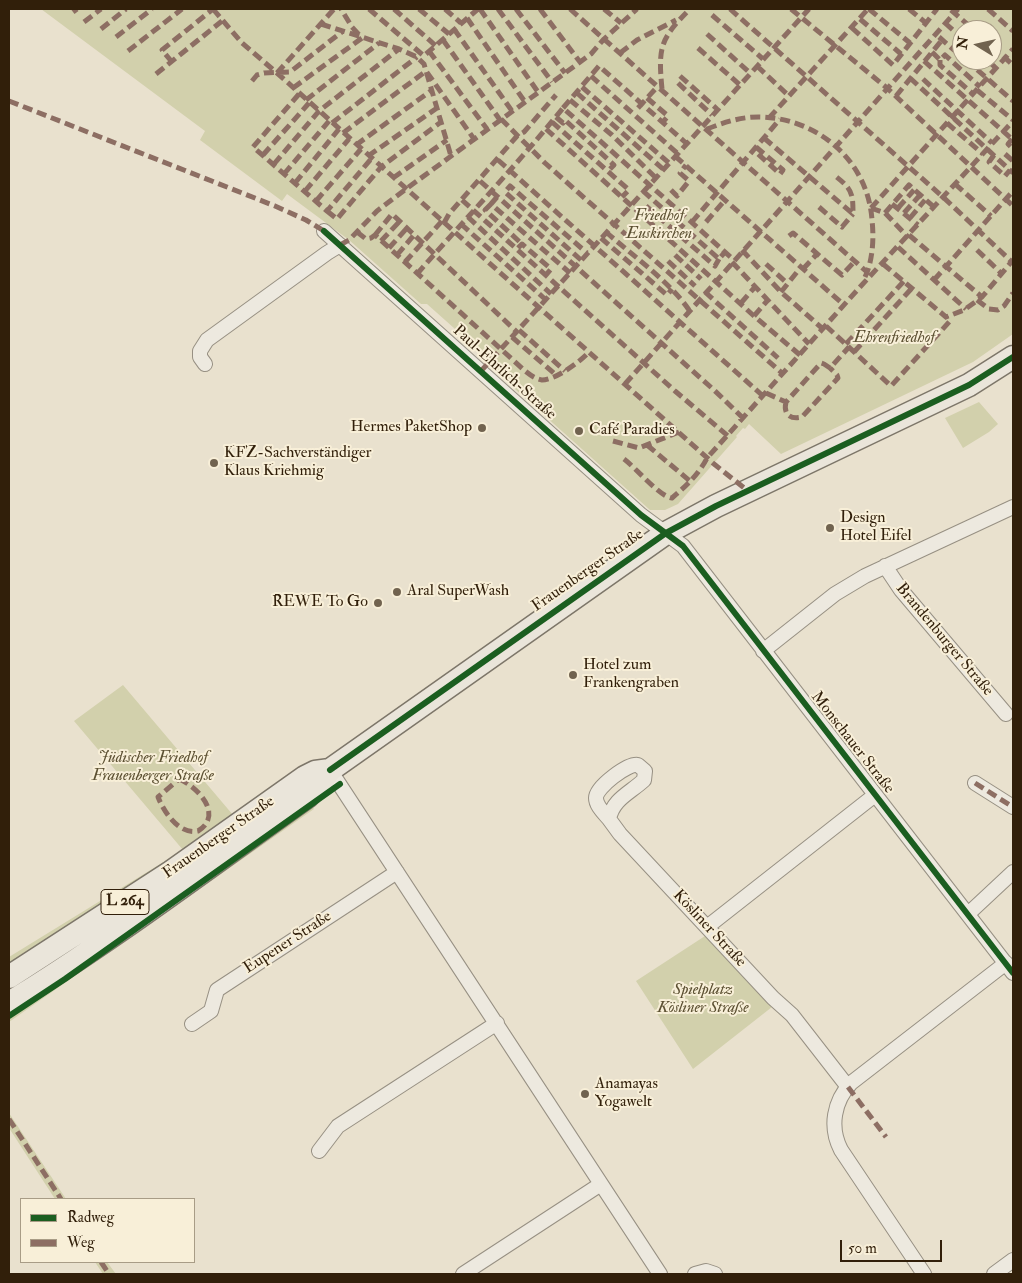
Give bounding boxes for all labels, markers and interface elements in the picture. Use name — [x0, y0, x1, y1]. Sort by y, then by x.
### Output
north arrow — [952, 20, 1002, 70]
text: N — [953, 35, 972, 50]
park label: Friedhof Euskirchen — [626, 207, 692, 245]
street label: Paul-Ehrlich-Straße — [448, 322, 560, 424]
park label: Ehrenfriedhof — [853, 329, 935, 349]
place label: Hermes PaketShop — [351, 418, 472, 438]
place label: Café Paradies — [589, 421, 675, 441]
marker: Hermes PaketShop — [476, 422, 488, 434]
marker: Café Paradies — [573, 425, 585, 437]
place label: KFZ-Sachverständiger Klaus Kriehmig — [224, 444, 372, 482]
marker: KFZ-Sachverständiger Klaus Kriehmig — [208, 457, 220, 469]
place label: Design Hotel Eifel — [840, 509, 912, 547]
marker: Design Hotel Eifel — [824, 522, 836, 534]
street label: Frauenberger Straße — [529, 525, 647, 617]
street label: Brandenburger Straße — [891, 580, 997, 700]
place label: Aral SuperWash — [407, 582, 509, 602]
marker: Aral SuperWash — [391, 586, 403, 598]
place label: REWE To Go — [272, 593, 368, 613]
marker: REWE To Go — [372, 597, 384, 609]
place label: Hotel zum Frankengraben — [583, 656, 679, 694]
marker: Hotel zum Frankengraben — [567, 669, 579, 681]
street label: Monschauer Straße — [806, 688, 898, 798]
park label: Jüdischer Friedhof Frauenberger Straße — [92, 749, 214, 787]
street label: Frauenberger Straße — [160, 792, 278, 884]
street label: Kösliner Straße — [668, 886, 750, 972]
road number: L 264 — [101, 890, 149, 914]
street label: Eupener Straße — [241, 908, 335, 978]
park label: Spielplatz Kösliner Straße — [657, 981, 749, 1019]
place label: Anamayas Yogawelt — [595, 1075, 658, 1113]
marker: Anamayas Yogawelt — [579, 1088, 591, 1100]
legend — [20, 1198, 195, 1263]
text: Radweg — [67, 1208, 114, 1227]
scale bar — [842, 1230, 944, 1262]
text: Weg — [67, 1233, 95, 1252]
text: 50 m — [848, 1239, 877, 1258]

